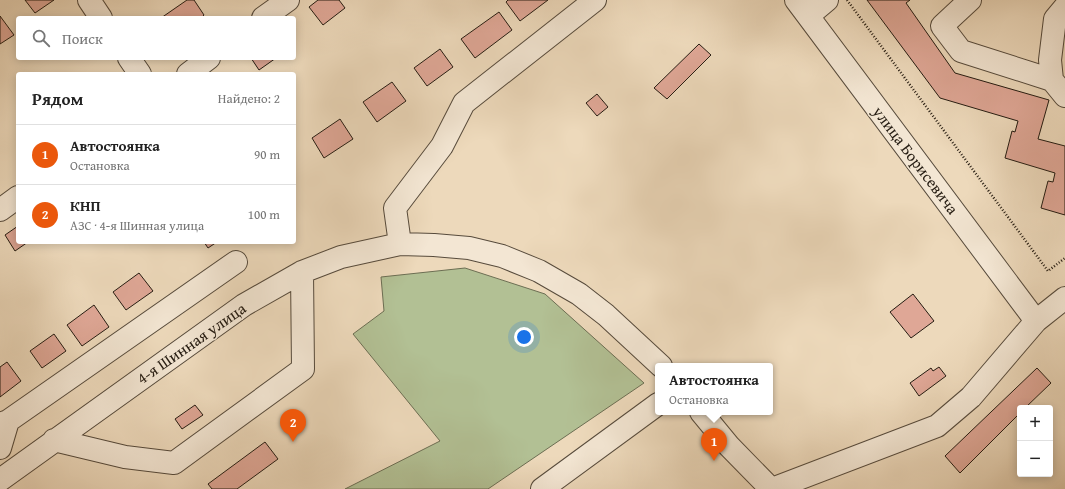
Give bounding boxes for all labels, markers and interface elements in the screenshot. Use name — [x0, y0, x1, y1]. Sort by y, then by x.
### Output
search box — [16, 16, 296, 60]
icon: search — [30, 27, 52, 49]
text: Поиск — [62, 28, 103, 49]
text: Рядом — [32, 86, 83, 111]
text: Найдено: 2 — [218, 89, 280, 108]
street label: улица Борисевича — [867, 100, 965, 220]
text: Автостоянка — [70, 135, 160, 156]
text: 1 — [42, 145, 48, 164]
text: 90 m — [254, 145, 280, 164]
text: Остановка — [70, 156, 130, 175]
text: КНП — [70, 195, 101, 216]
text: 2 — [42, 205, 48, 224]
text: 100 m — [248, 205, 280, 224]
text: АЗС · 4-я Шинная улица — [70, 216, 204, 235]
street label: 4-я Шинная улица — [131, 296, 251, 390]
your location — [514, 327, 534, 347]
popup — [655, 363, 773, 415]
text: Автостоянка — [669, 369, 759, 390]
text: Остановка — [669, 390, 729, 409]
map controls — [1017, 405, 1053, 477]
button: + — [1017, 405, 1053, 441]
pin: 2 — [280, 409, 306, 442]
pin: 1 — [701, 428, 727, 461]
button: − — [1017, 441, 1053, 477]

